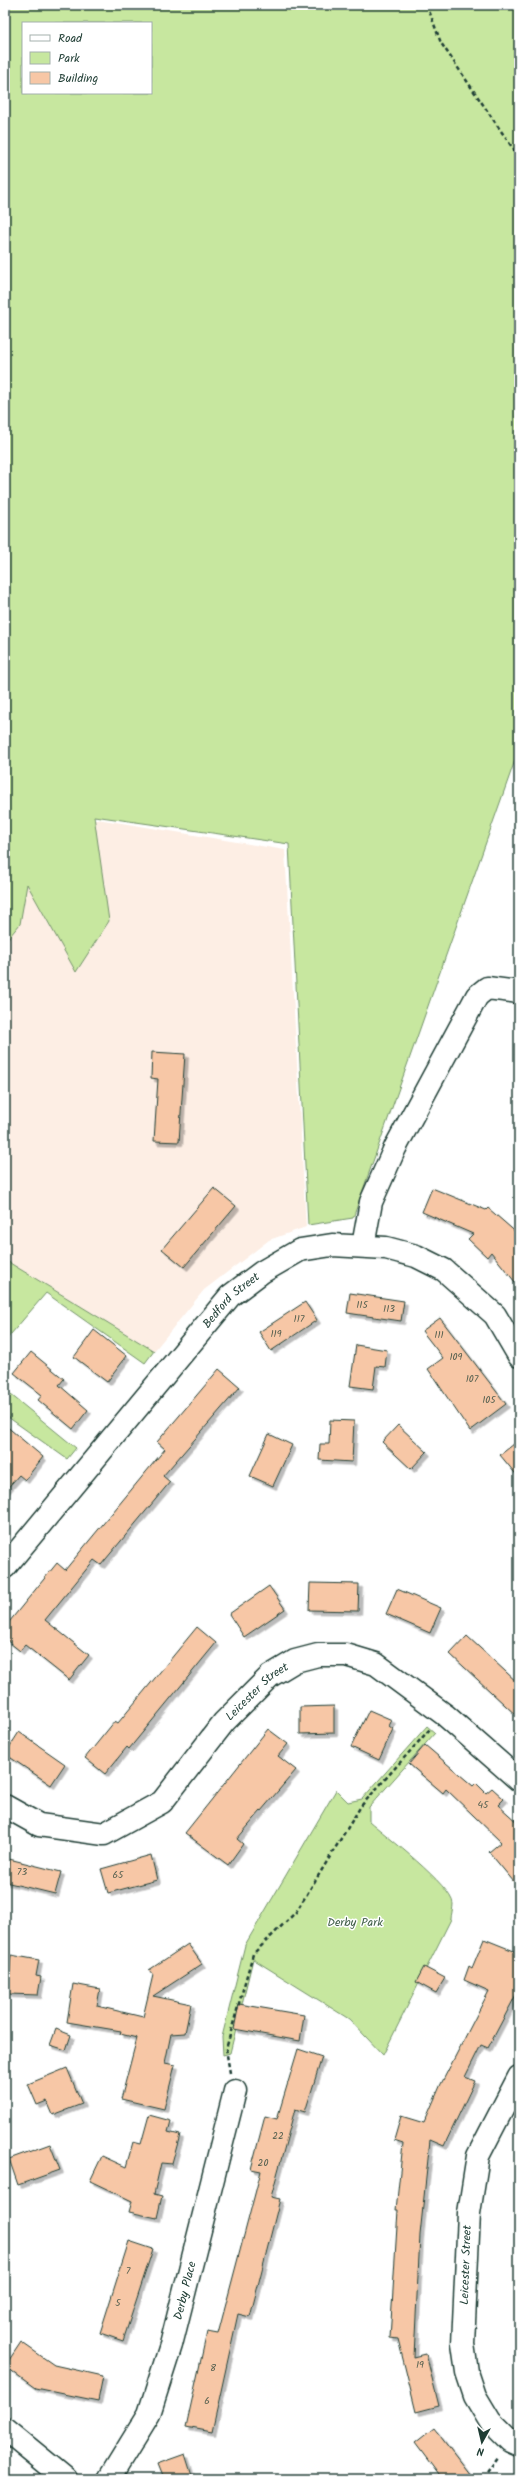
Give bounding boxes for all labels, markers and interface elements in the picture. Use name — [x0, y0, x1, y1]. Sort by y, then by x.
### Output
legend — [22, 22, 152, 94]
text: Road — [58, 29, 83, 48]
text: Park — [58, 49, 80, 68]
text: Building — [58, 69, 98, 88]
street label: Bedford Street — [198, 1267, 264, 1332]
house number: 115 — [356, 1297, 368, 1313]
house number: 113 — [383, 1301, 395, 1317]
house number: 117 — [294, 1311, 305, 1327]
house number: 119 — [270, 1326, 282, 1342]
house number: 111 — [434, 1327, 444, 1343]
house number: 109 — [449, 1349, 463, 1365]
house number: 107 — [466, 1371, 479, 1387]
house number: 105 — [482, 1392, 496, 1408]
street label: Leicester Street — [221, 1657, 292, 1725]
house number: 45 — [478, 1797, 489, 1813]
house number: 73 — [17, 1864, 27, 1880]
house number: 65 — [113, 1867, 124, 1883]
park label: Derby Park — [327, 1913, 383, 1932]
house number: 22 — [272, 2128, 284, 2144]
house number: 20 — [258, 2155, 268, 2171]
street label: Leicester Street — [455, 2224, 477, 2305]
street label: Derby Place — [168, 2259, 201, 2322]
house number: 7 — [126, 2263, 131, 2279]
house number: 5 — [115, 2295, 121, 2311]
house number: 19 — [416, 2357, 424, 2373]
house number: 8 — [210, 2360, 217, 2376]
house number: 6 — [204, 2393, 210, 2409]
north arrow — [462, 2422, 502, 2462]
text: N — [476, 2442, 485, 2460]

